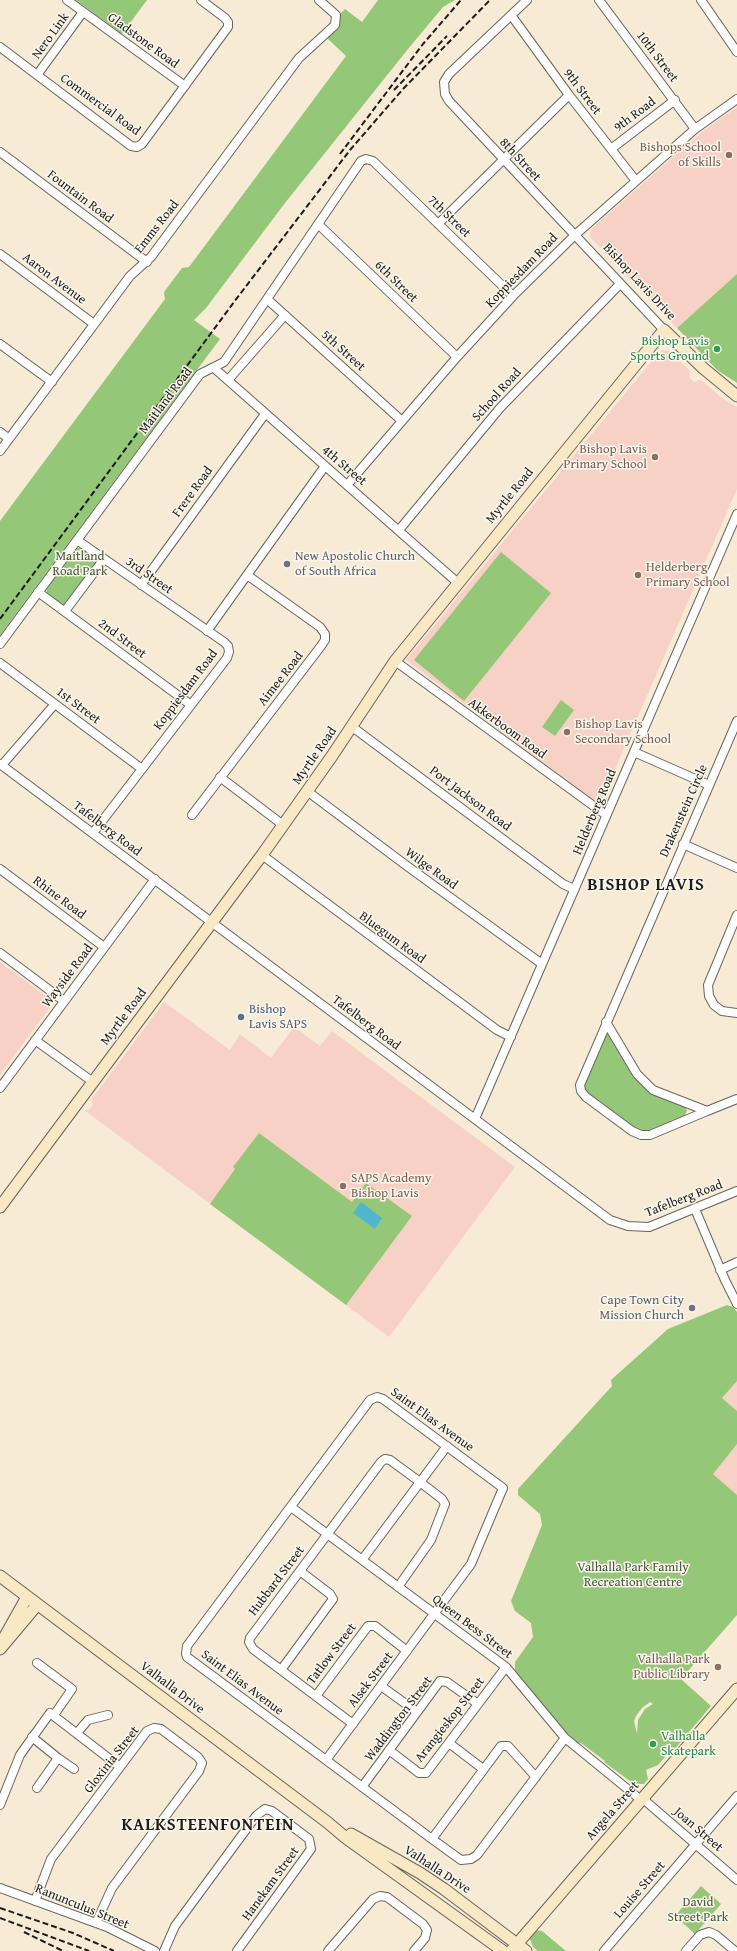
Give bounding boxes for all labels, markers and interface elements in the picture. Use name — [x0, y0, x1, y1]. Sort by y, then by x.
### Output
street label: Nero Link — [29, 10, 73, 62]
street label: Gladstone Road — [104, 10, 182, 72]
street label: 10th Street — [633, 28, 681, 86]
street label: 9th Street — [560, 66, 604, 118]
street label: Commercial Road — [57, 71, 143, 139]
street label: 9th Road — [611, 94, 659, 136]
street label: 8th Street — [496, 135, 544, 185]
place label: Bishops School of Skills — [640, 140, 721, 171]
marker: Bishops School of Skills — [724, 150, 734, 160]
street label: Fountain Road — [44, 167, 116, 227]
street label: 7th Street — [424, 193, 474, 241]
street label: Emms Road — [131, 197, 183, 257]
street label: Koppiesdam Road — [483, 231, 561, 311]
street label: Bishop Lavis Drive — [599, 240, 679, 324]
street label: Aaron Avenue — [19, 250, 89, 308]
street label: 6th Street — [371, 258, 421, 306]
street label: 5th Street — [318, 327, 368, 375]
place label: Bishop Lavis Sports Ground — [630, 334, 709, 365]
marker: Bishop Lavis Sports Ground — [712, 344, 722, 354]
street label: Maitland Road — [136, 365, 196, 437]
street label: School Road — [469, 365, 525, 425]
place label: Bishop Lavis Primary School — [563, 442, 647, 473]
street label: 4th Street — [318, 443, 370, 489]
marker: Bishop Lavis Primary School — [650, 452, 660, 462]
street label: Frere Road — [169, 464, 217, 520]
street label: Myrtle Road — [483, 465, 537, 527]
park label: Maitland Road Park — [52, 549, 108, 580]
place label: New Apostolic Church of South Africa — [295, 549, 415, 580]
street label: 3rd Street — [122, 554, 176, 598]
marker: New Apostolic Church of South Africa — [282, 559, 292, 569]
place label: Helderberg Primary School — [646, 560, 730, 591]
marker: Helderberg Primary School — [633, 570, 643, 580]
street label: 2nd Street — [95, 616, 149, 662]
street label: Koppiesdam Road — [151, 647, 221, 733]
street label: Aimee Road — [255, 649, 307, 709]
street label: 1st Street — [53, 684, 103, 728]
street label: Akkerboom Road — [465, 695, 549, 763]
place label: Bishop Lavis Secondary School — [575, 717, 671, 748]
street label: Myrtle Road — [289, 724, 341, 788]
marker: Bishop Lavis Secondary School — [562, 727, 572, 737]
street label: Drakenstein Circle — [657, 762, 711, 860]
street label: Port Jackson Road — [426, 763, 514, 835]
street label: Helderberg Road — [570, 767, 620, 857]
street label: Tafelberg Road — [70, 798, 144, 860]
street label: Wilge Road — [402, 845, 460, 893]
street label: Rhine Road — [30, 873, 88, 923]
district label: BISHOP LAVIS — [587, 876, 705, 896]
street label: Bluegum Road — [356, 909, 428, 967]
street label: Wayside Road — [39, 941, 97, 1011]
street label: Myrtle Road — [98, 986, 150, 1048]
street label: Tafelberg Road — [329, 992, 403, 1054]
place label: Bishop Lavis SAPS — [249, 1002, 307, 1033]
marker: Bishop Lavis SAPS — [236, 1012, 246, 1022]
place label: SAPS Academy Bishop Lavis — [351, 1171, 431, 1202]
street label: Tafelberg Road — [643, 1177, 725, 1221]
marker: SAPS Academy Bishop Lavis — [338, 1181, 348, 1191]
place label: Cape Town City Mission Church — [600, 1293, 684, 1324]
marker: Cape Town City Mission Church — [687, 1303, 697, 1313]
street label: Saint Elias Avenue — [387, 1385, 477, 1455]
street label: Hubbard Street — [246, 1543, 308, 1619]
park label: Valhalla Park Family Recreation Centre — [577, 1560, 689, 1591]
street label: Queen Bess Street — [429, 1592, 515, 1662]
street label: Tatlow Street — [304, 1620, 360, 1688]
street label: Saint Elias Avenue — [198, 1647, 286, 1719]
street label: Alsek Street — [345, 1649, 397, 1711]
place label: Valhalla Park Public Library — [633, 1652, 710, 1683]
street label: Valhalla Drive — [137, 1659, 207, 1717]
marker: Valhalla Park Public Library — [713, 1662, 723, 1672]
street label: Waddington Street — [362, 1673, 436, 1765]
street label: Arangieskop Street — [412, 1674, 488, 1766]
street label: Gloxinia Street — [81, 1723, 143, 1797]
place label: Valhalla Skatepark — [661, 1729, 716, 1760]
marker: Valhalla Skatepark — [648, 1739, 658, 1749]
street label: Angela Street — [583, 1778, 643, 1844]
street label: Joan Street — [670, 1804, 726, 1856]
district label: KALKSTEENFONTEIN — [122, 1816, 294, 1836]
street label: Valhalla Drive — [401, 1843, 473, 1897]
street label: Hanekam Street — [239, 1844, 303, 1924]
street label: Louise Street — [611, 1858, 669, 1922]
street label: Ranunculus Street — [33, 1881, 131, 1933]
park label: David Street Park — [668, 1895, 728, 1926]

